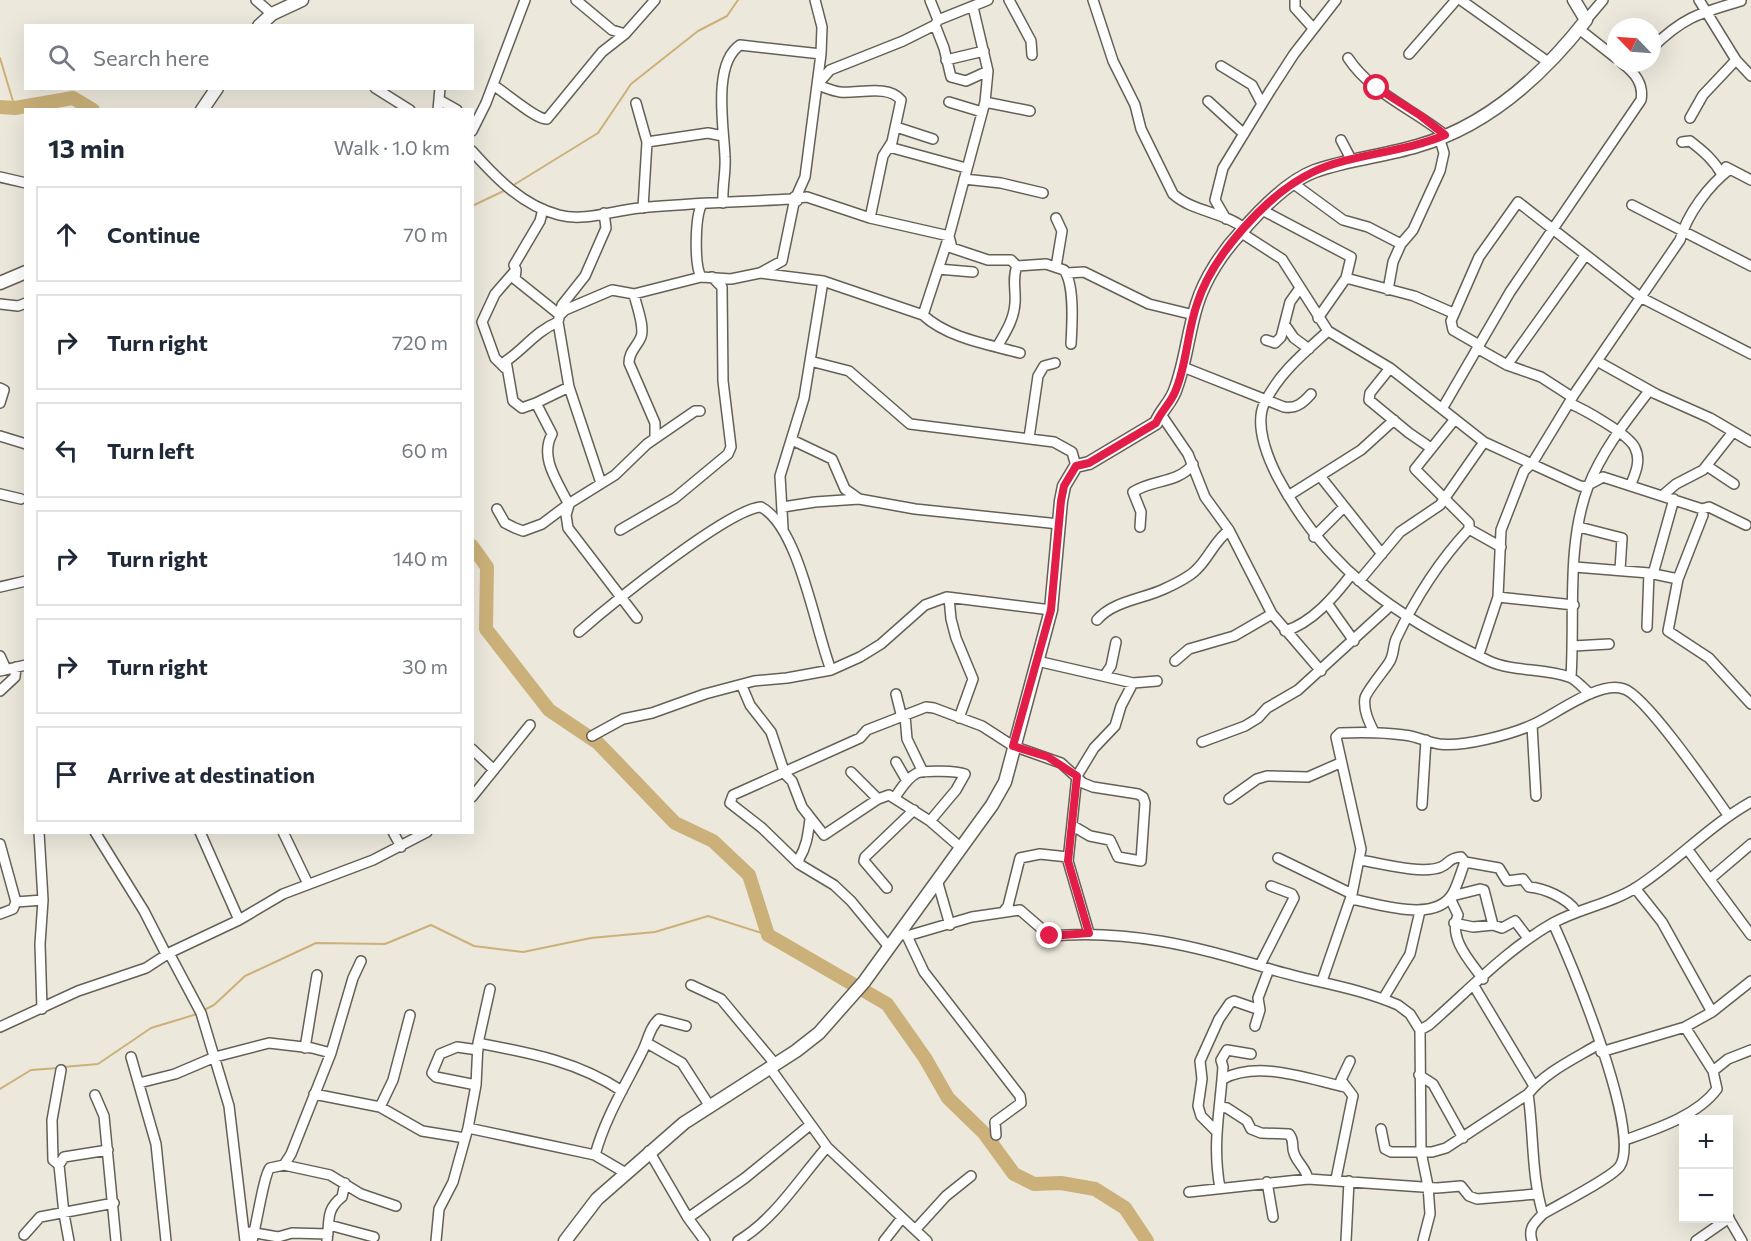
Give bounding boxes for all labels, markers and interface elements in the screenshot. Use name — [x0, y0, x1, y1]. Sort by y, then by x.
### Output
north arrow — [1607, 18, 1661, 72]
search box — [24, 24, 474, 90]
icon: search — [45, 41, 78, 74]
text: Search here — [93, 44, 209, 71]
route start — [1363, 74, 1389, 100]
text: 13 min — [48, 132, 125, 163]
text: Walk · 1.0 km — [334, 135, 450, 159]
icon: ahead — [50, 218, 83, 251]
text: Continue — [107, 221, 200, 248]
text: 70 m — [403, 222, 448, 246]
icon: right — [50, 326, 83, 359]
text: Turn right — [107, 329, 208, 356]
text: 720 m — [392, 330, 448, 354]
icon: left — [50, 434, 83, 467]
text: Turn left — [107, 437, 194, 464]
text: 60 m — [402, 438, 448, 462]
icon: right — [50, 542, 83, 575]
text: Turn right — [107, 545, 208, 572]
text: 140 m — [393, 546, 448, 570]
icon: right — [50, 650, 83, 683]
text: Turn right — [107, 653, 208, 680]
text: 30 m — [402, 654, 448, 678]
icon: arrive — [50, 758, 83, 791]
text: Arrive at destination — [107, 761, 315, 788]
route end — [1036, 922, 1062, 948]
map controls — [1679, 1115, 1733, 1223]
button: + — [1679, 1115, 1733, 1169]
button: − — [1679, 1169, 1733, 1223]

